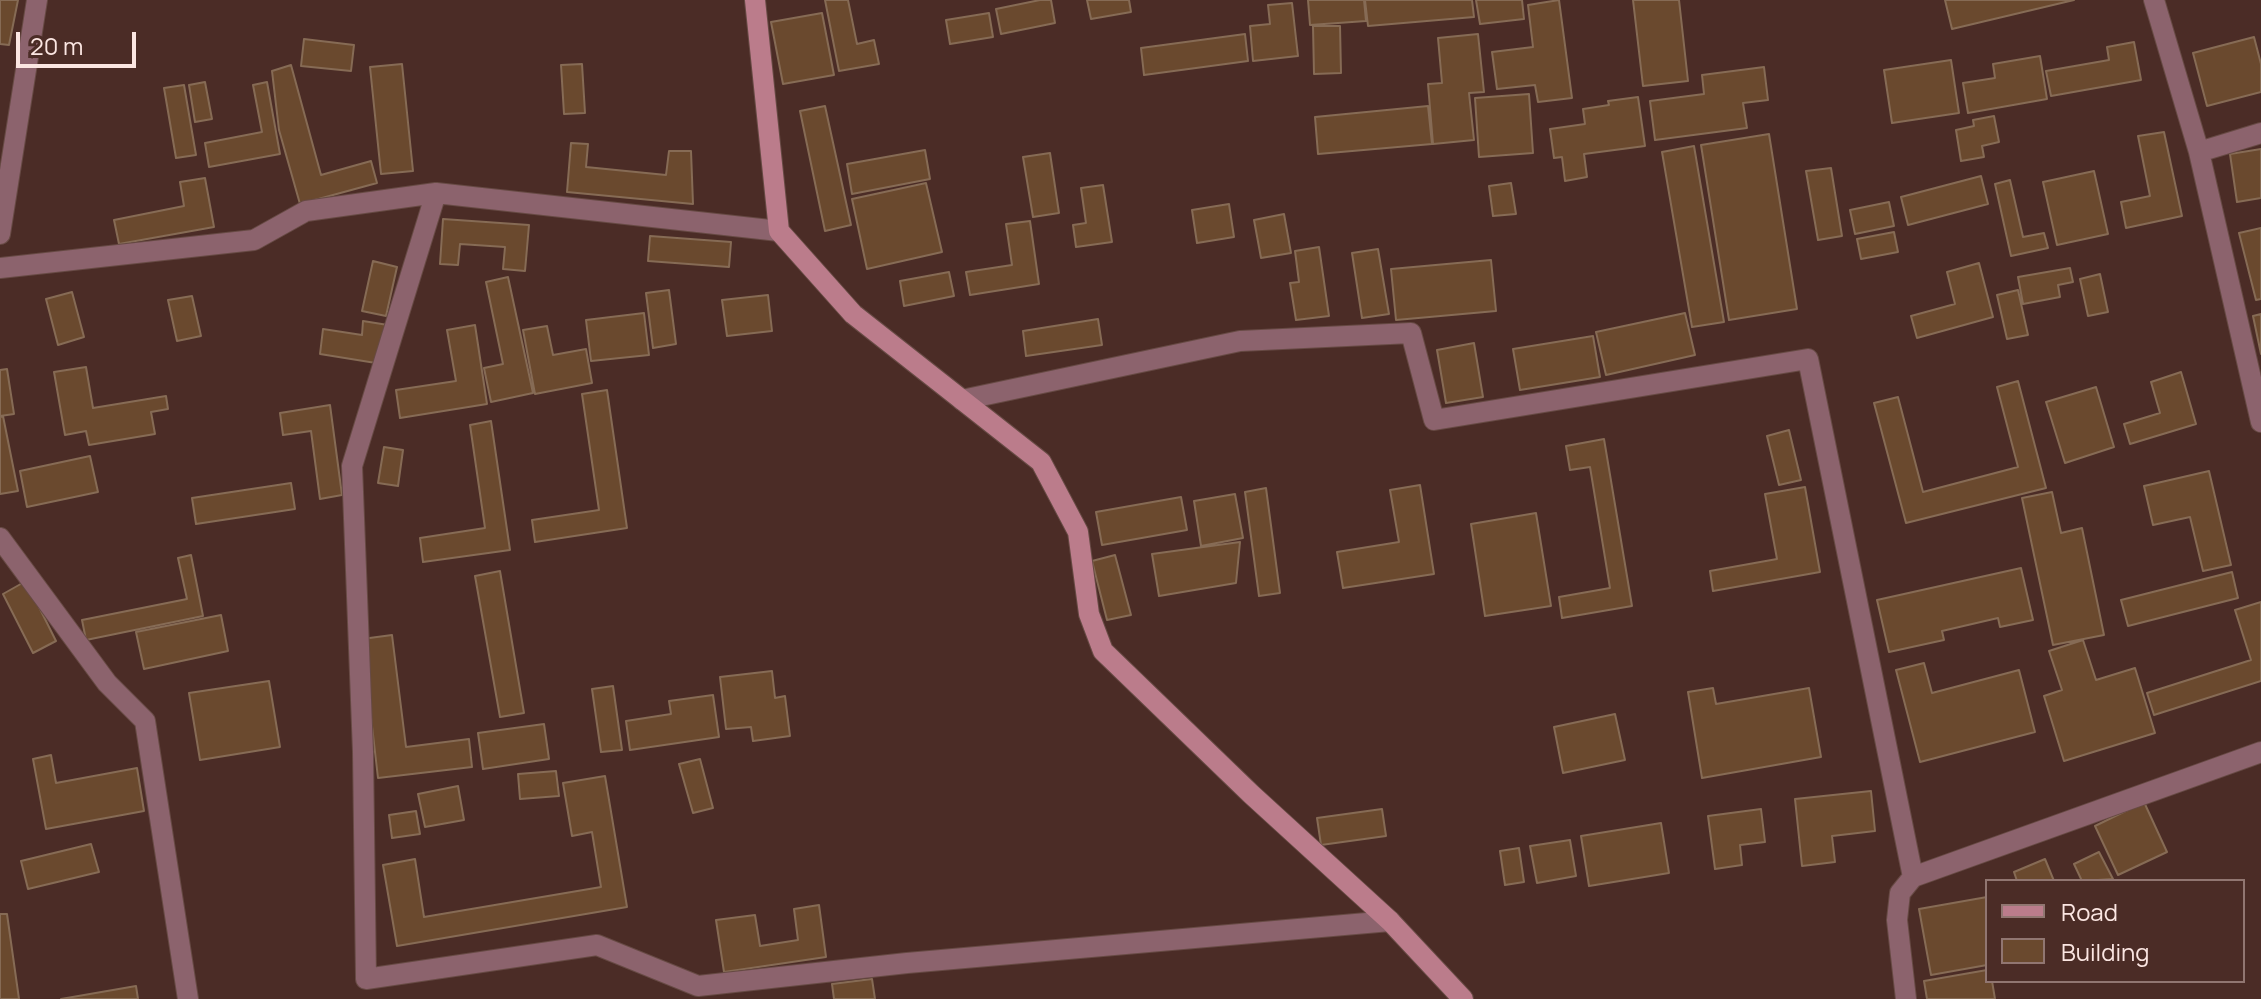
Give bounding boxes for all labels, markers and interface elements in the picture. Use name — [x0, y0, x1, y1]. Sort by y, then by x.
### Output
scale bar — [20, 16, 140, 66]
text: 20 m — [30, 29, 83, 62]
legend — [1985, 879, 2245, 983]
text: Road — [2061, 895, 2118, 928]
text: Building — [2061, 935, 2149, 968]

